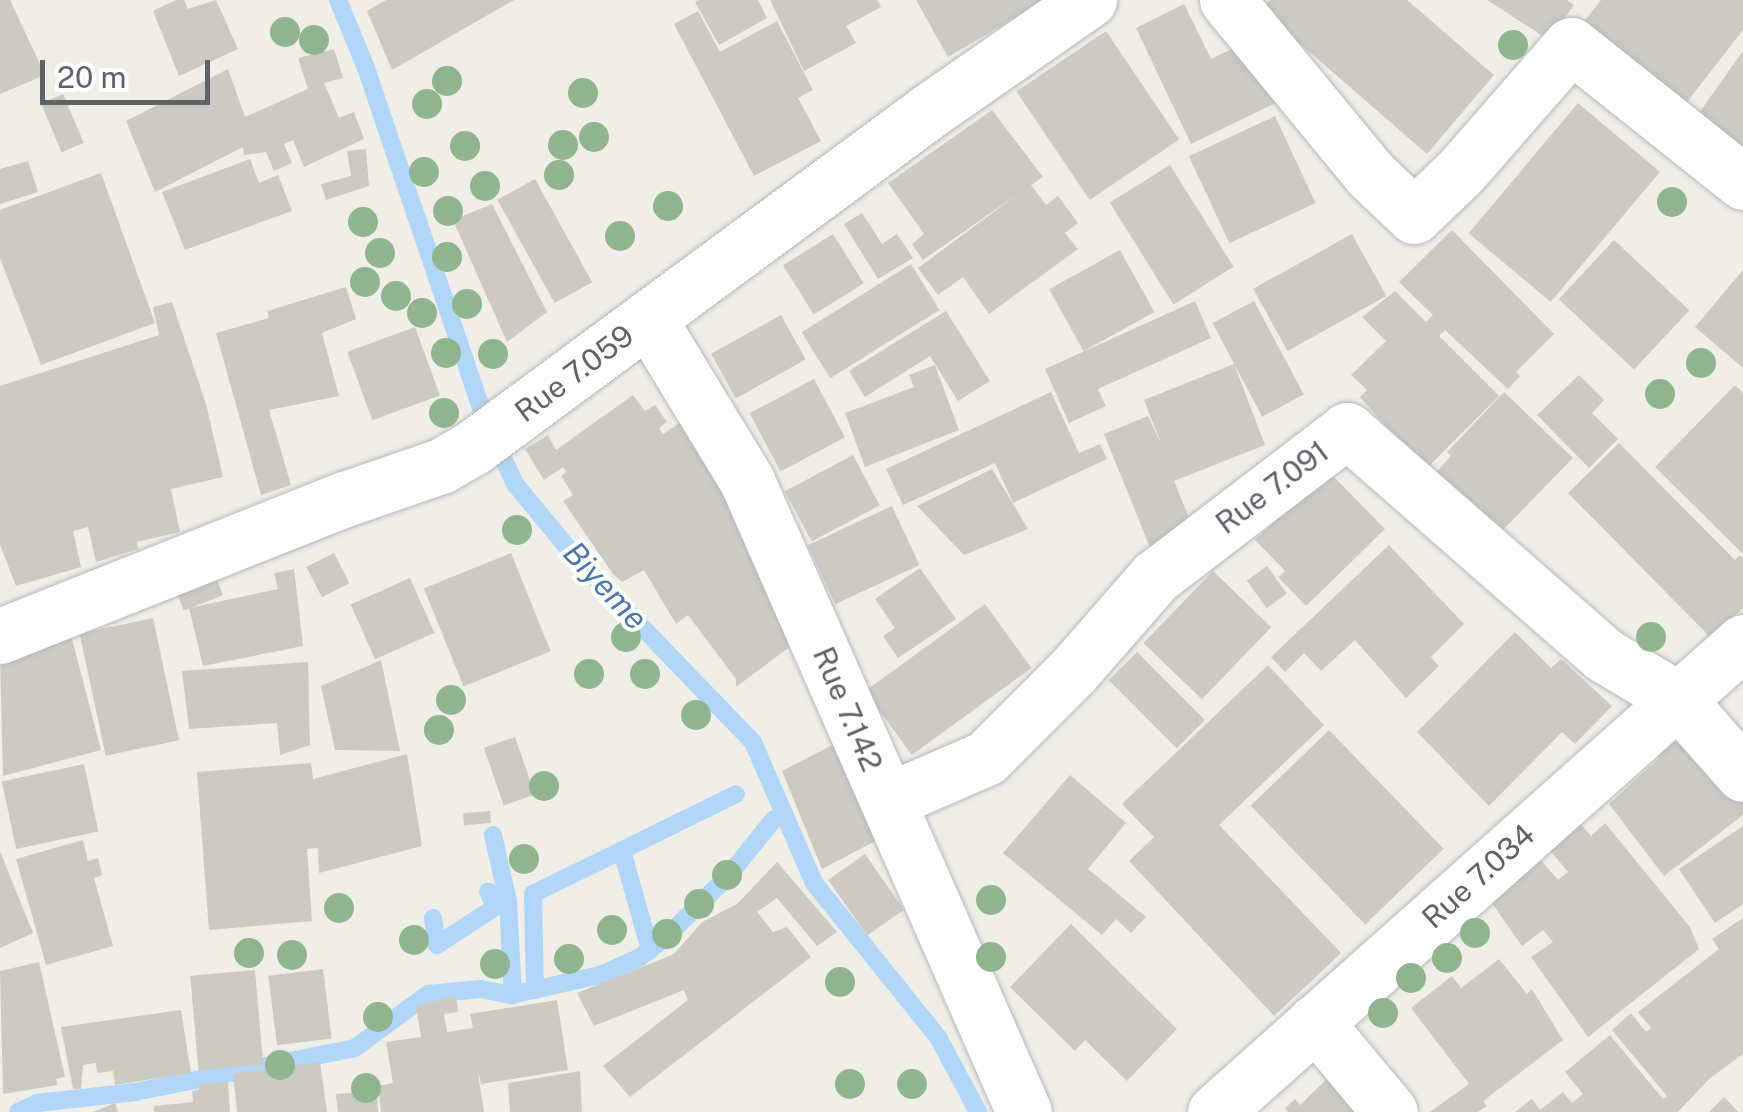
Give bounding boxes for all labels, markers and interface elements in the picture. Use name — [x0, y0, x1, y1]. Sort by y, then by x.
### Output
scale bar — [45, 40, 215, 102]
text: 20 m — [57, 59, 126, 95]
street label: Rue 7.059 — [508, 317, 640, 429]
street label: Rue 7.091 — [1208, 433, 1336, 541]
water label: Biyeme — [555, 534, 655, 638]
street label: Rue 7.142 — [806, 641, 890, 777]
street label: Rue 7.034 — [1414, 816, 1542, 936]

